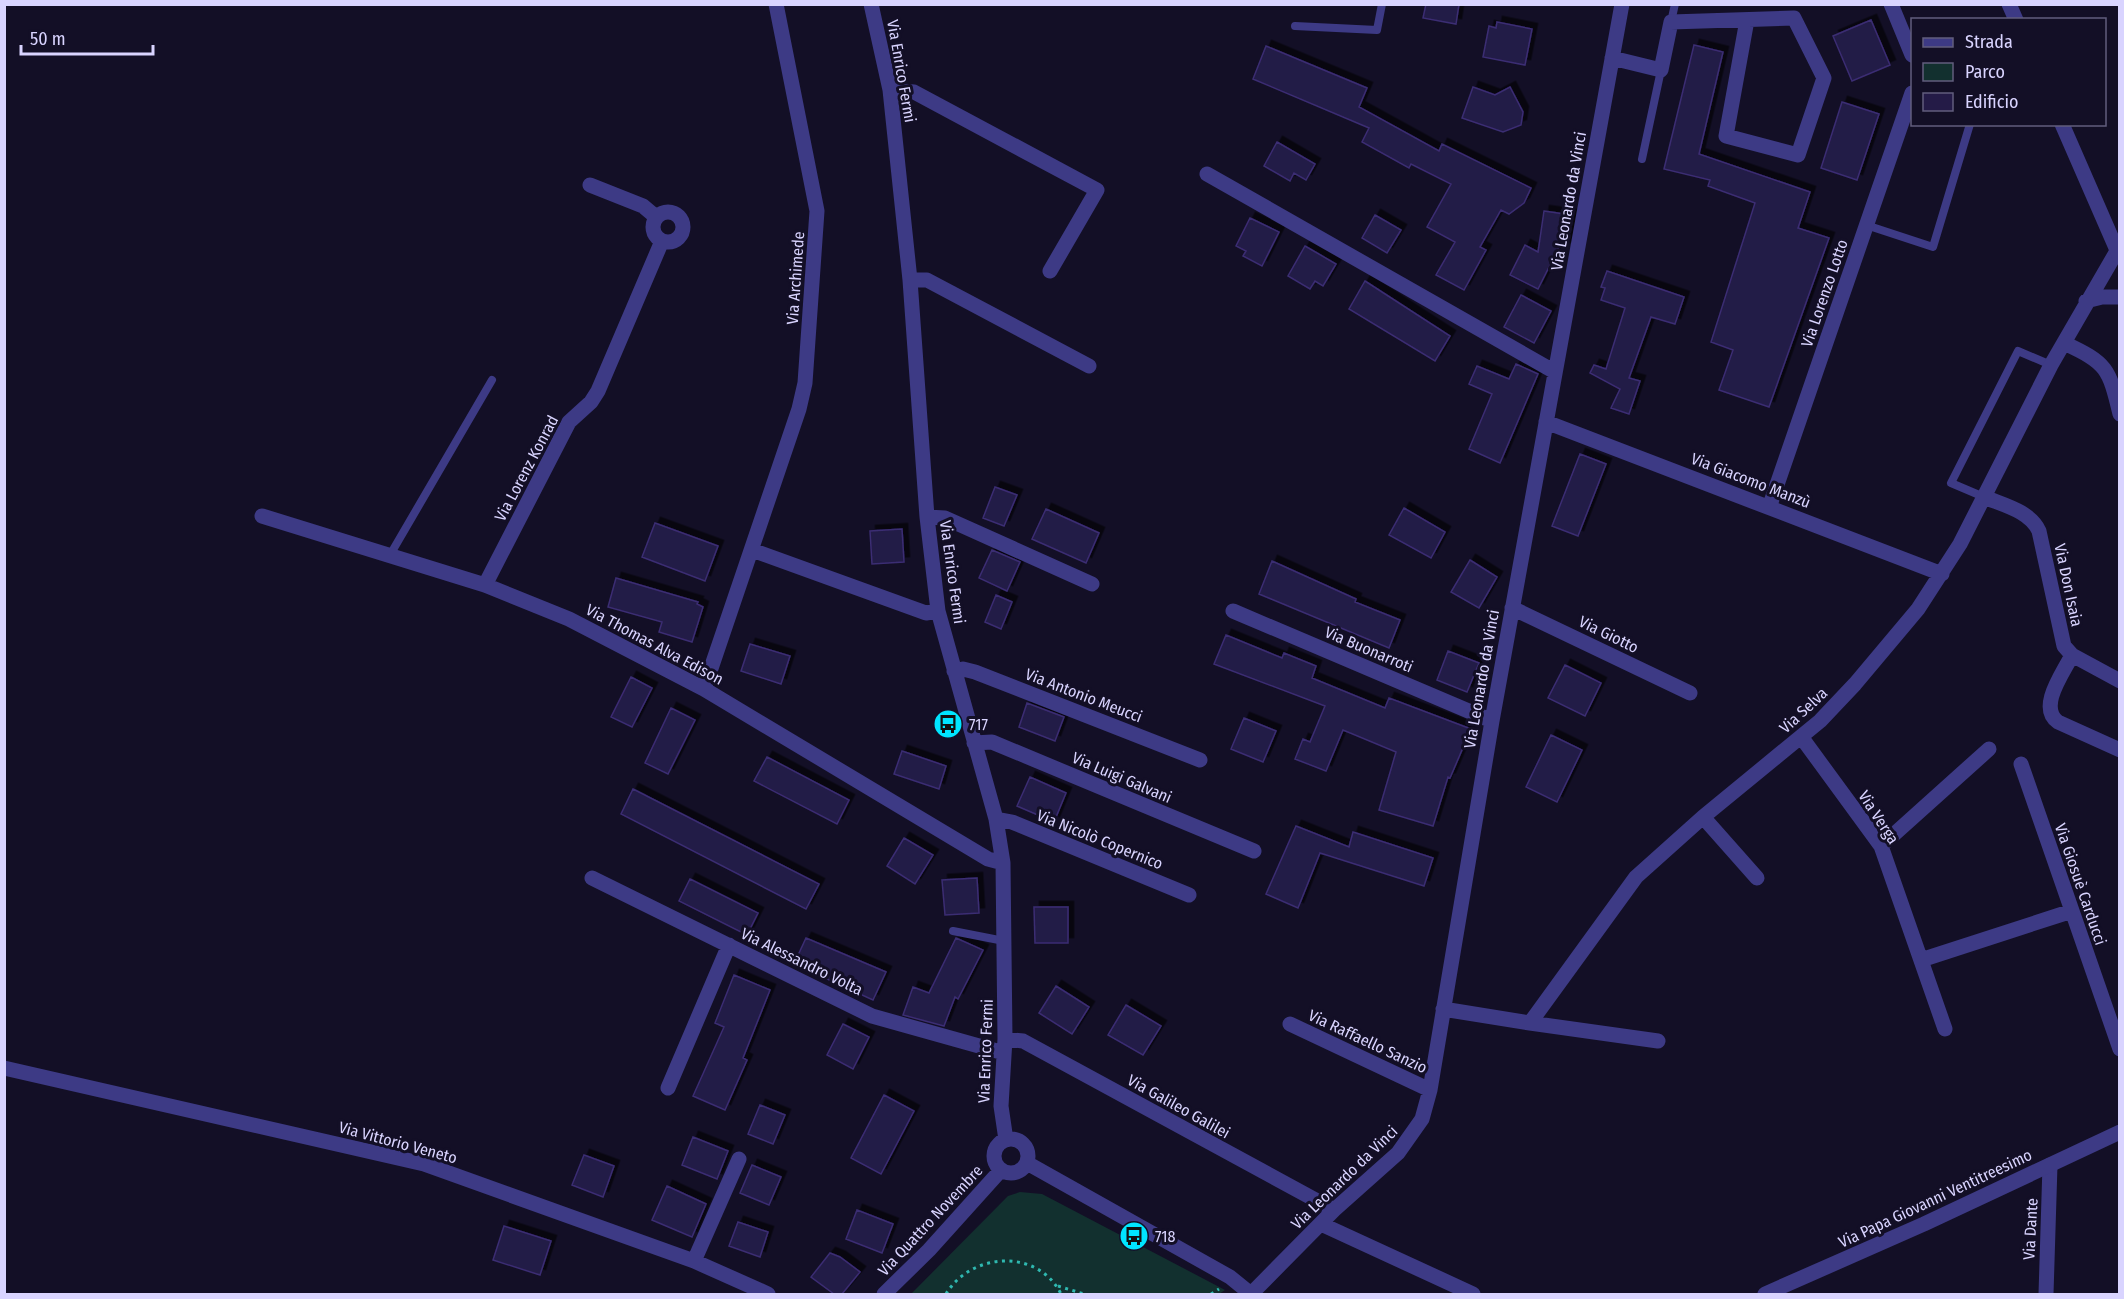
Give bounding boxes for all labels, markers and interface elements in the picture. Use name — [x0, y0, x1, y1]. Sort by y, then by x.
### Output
scale bar — [21, 18, 153, 56]
street label: Via Enrico Fermi — [883, 18, 920, 124]
legend — [1911, 18, 2106, 126]
text: 50 m — [30, 28, 66, 50]
text: Strada — [1965, 31, 2013, 53]
text: Parco — [1965, 61, 2005, 83]
text: Edificio — [1965, 91, 2018, 113]
street label: Via Leonardo da Vinci — [1547, 130, 1590, 272]
street label: Via Archimede — [783, 231, 808, 325]
street label: Via Lorenzo Lotto — [1797, 237, 1852, 349]
street label: Via Lorenz Konrad — [491, 412, 562, 524]
street label: Via Giacomo Manzù — [1688, 449, 1813, 512]
street label: Via Enrico Fermi — [936, 519, 969, 625]
street label: Via Don Isaia — [2050, 542, 2087, 628]
street label: Via Thomas Alva Edison — [583, 600, 727, 689]
street label: Via Leonardo da Vinci — [1460, 608, 1503, 750]
street label: Via Giotto — [1576, 612, 1642, 657]
street label: Via Buonarroti — [1322, 622, 1416, 677]
street label: Via Antonio Meucci — [1023, 664, 1145, 727]
street label: Via Selva — [1775, 683, 1831, 737]
bus stop icon: 717 — [932, 708, 964, 740]
place label: 717 — [969, 715, 989, 734]
street label: Via Luigi Galvani — [1069, 748, 1175, 807]
street label: Via Verga — [1854, 787, 1903, 848]
street label: Via Nicolò Copernico — [1034, 805, 1166, 873]
street label: Via Giosuè Carducci — [2051, 821, 2110, 948]
street label: Via Alessandro Volta — [738, 924, 866, 999]
street label: Via Enrico Fermi — [974, 999, 997, 1103]
street label: Via Raffaello Sanzio — [1305, 1006, 1430, 1077]
street label: Via Galileo Galilei — [1124, 1070, 1233, 1142]
street label: Via Vittorio Veneto — [337, 1118, 459, 1167]
street label: Via Leonardo da Vinci — [1287, 1122, 1402, 1233]
street label: Via Papa Giovanni Ventitreesimo — [1836, 1145, 2035, 1252]
street label: Via Quattro Novembre — [874, 1161, 987, 1280]
street label: Via Dante — [2019, 1197, 2042, 1261]
bus stop icon: 718 — [1118, 1220, 1150, 1252]
place label: 718 — [1155, 1227, 1176, 1246]

